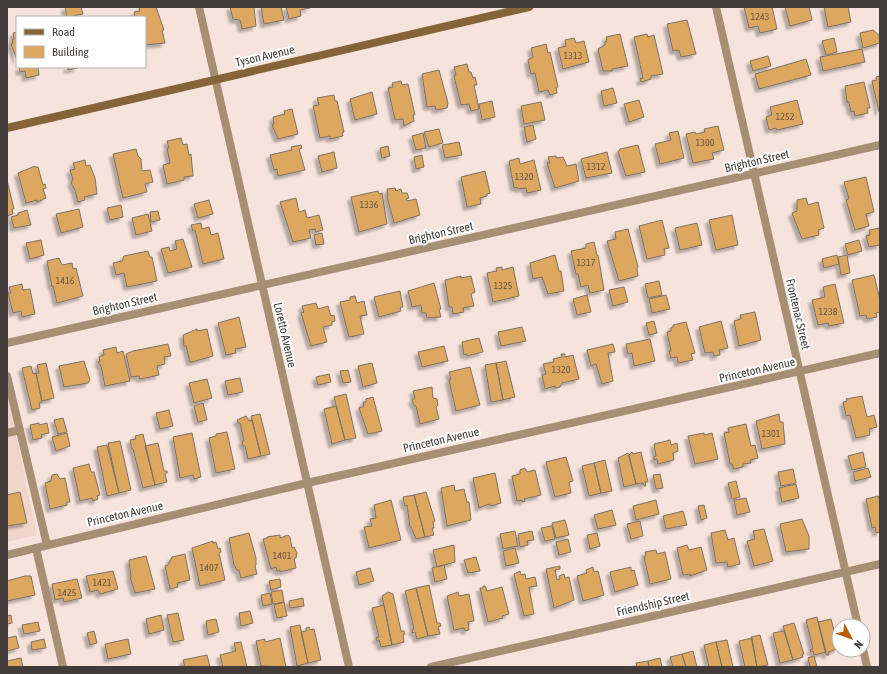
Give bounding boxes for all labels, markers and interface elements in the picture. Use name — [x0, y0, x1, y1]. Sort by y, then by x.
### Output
house number: 1243 — [751, 11, 770, 22]
legend — [16, 16, 146, 68]
text: Road — [52, 25, 75, 39]
street label: Tyson Avenue — [234, 42, 296, 70]
text: Building — [52, 45, 90, 59]
house number: 1313 — [564, 50, 583, 61]
house number: 1252 — [776, 111, 795, 122]
house number: 1300 — [696, 137, 715, 148]
street label: Brighton Street — [723, 147, 791, 175]
house number: 1312 — [587, 161, 606, 172]
house number: 1320 — [515, 171, 534, 182]
house number: 1336 — [360, 199, 379, 210]
street label: Brighton Street — [407, 219, 475, 247]
house number: 1317 — [577, 257, 596, 268]
house number: 1416 — [56, 275, 75, 286]
street label: Frontenac Street — [783, 277, 813, 351]
house number: 1325 — [494, 280, 513, 291]
street label: Brighton Street — [91, 290, 159, 318]
street label: Loretto Avenue — [271, 301, 299, 369]
house number: 1238 — [819, 306, 838, 317]
street label: Princeton Avenue — [718, 354, 796, 386]
house number: 1320 — [552, 364, 571, 375]
street label: Princeton Avenue — [402, 424, 480, 456]
house number: 1301 — [762, 428, 781, 439]
street label: Princeton Avenue — [86, 498, 164, 530]
house number: 1401 — [273, 550, 292, 561]
house number: 1407 — [200, 562, 219, 573]
house number: 1421 — [93, 577, 112, 588]
house number: 1425 — [58, 587, 77, 598]
street label: Friendship Street — [615, 589, 691, 619]
north arrow — [831, 618, 871, 658]
text: N — [852, 638, 865, 651]

